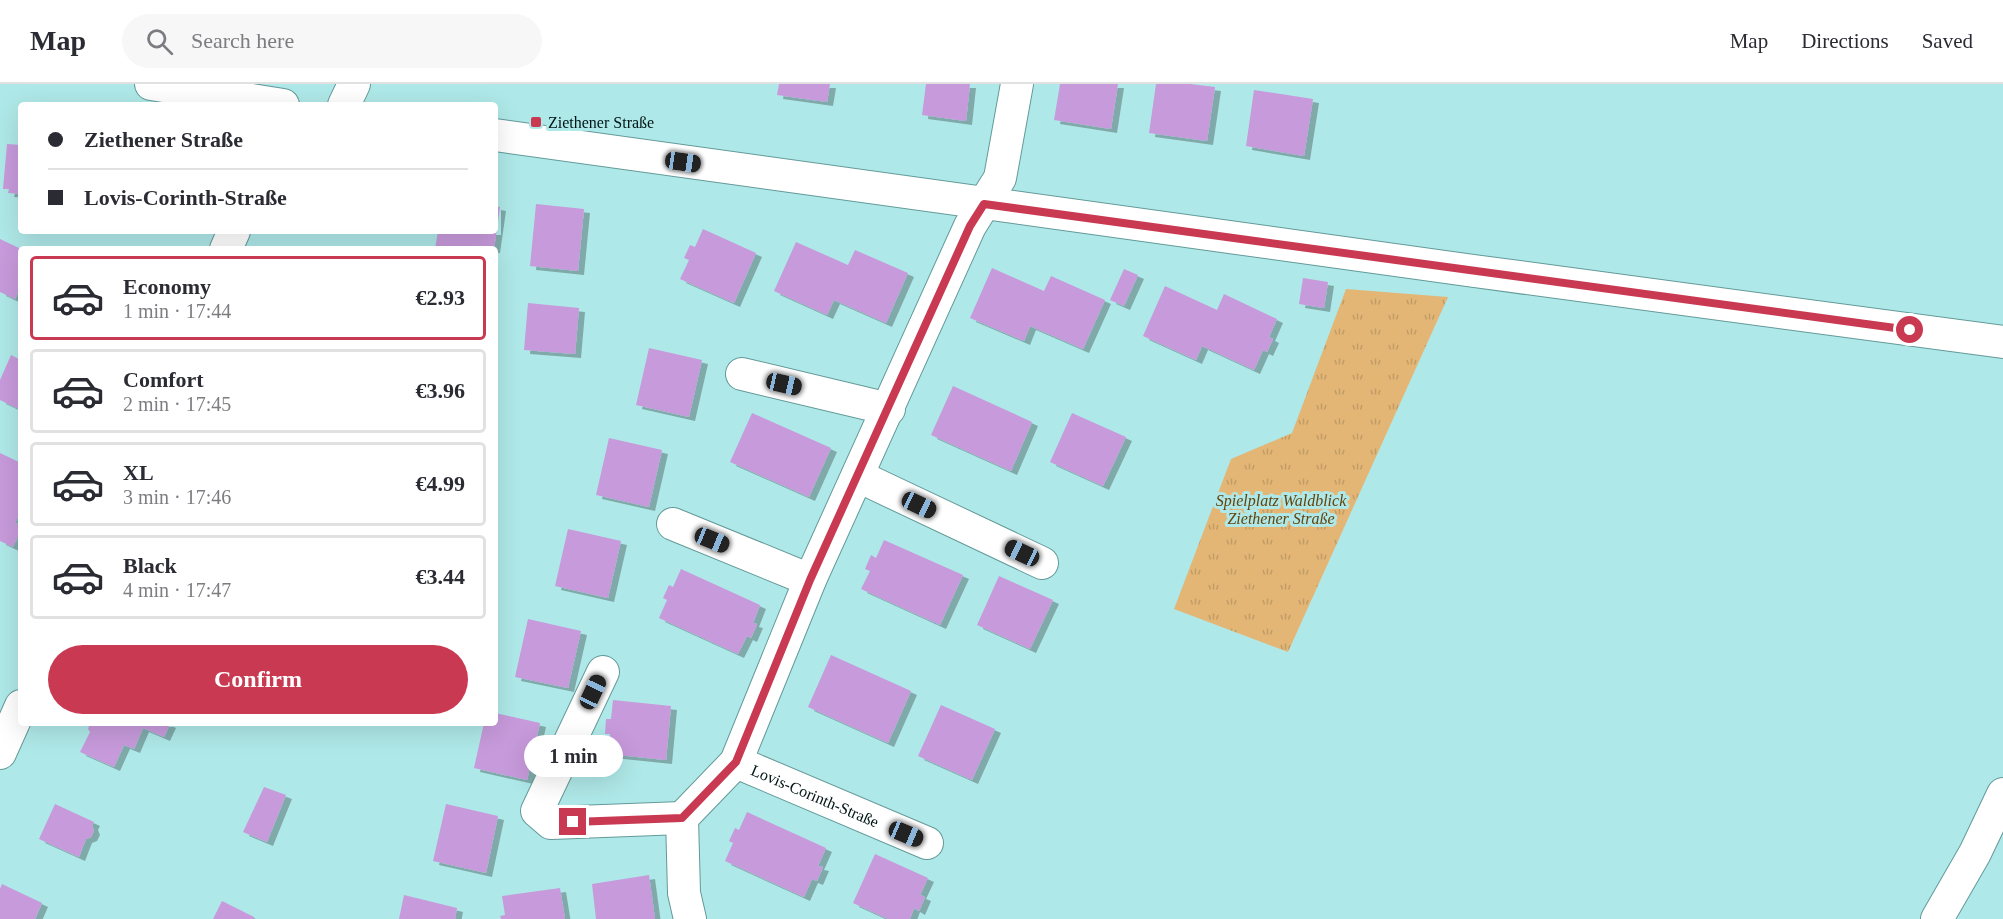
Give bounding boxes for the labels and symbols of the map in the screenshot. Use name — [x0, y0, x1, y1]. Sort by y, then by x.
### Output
place label: Ziethener Straße — [548, 114, 654, 131]
marker: Ziethener Straße — [529, 115, 543, 129]
car — [664, 151, 702, 173]
route start — [1896, 316, 1923, 343]
car — [764, 371, 804, 397]
car — [899, 489, 939, 521]
park label: Spielplatz Waldblick Ziethener Straße — [1216, 492, 1347, 527]
car — [692, 525, 732, 555]
car — [1002, 537, 1042, 569]
car — [577, 672, 609, 712]
callout: 1 min — [524, 735, 622, 777]
street label: Lovis-Corinth-Straße — [749, 761, 881, 831]
route end — [559, 808, 586, 835]
car — [886, 819, 926, 849]

